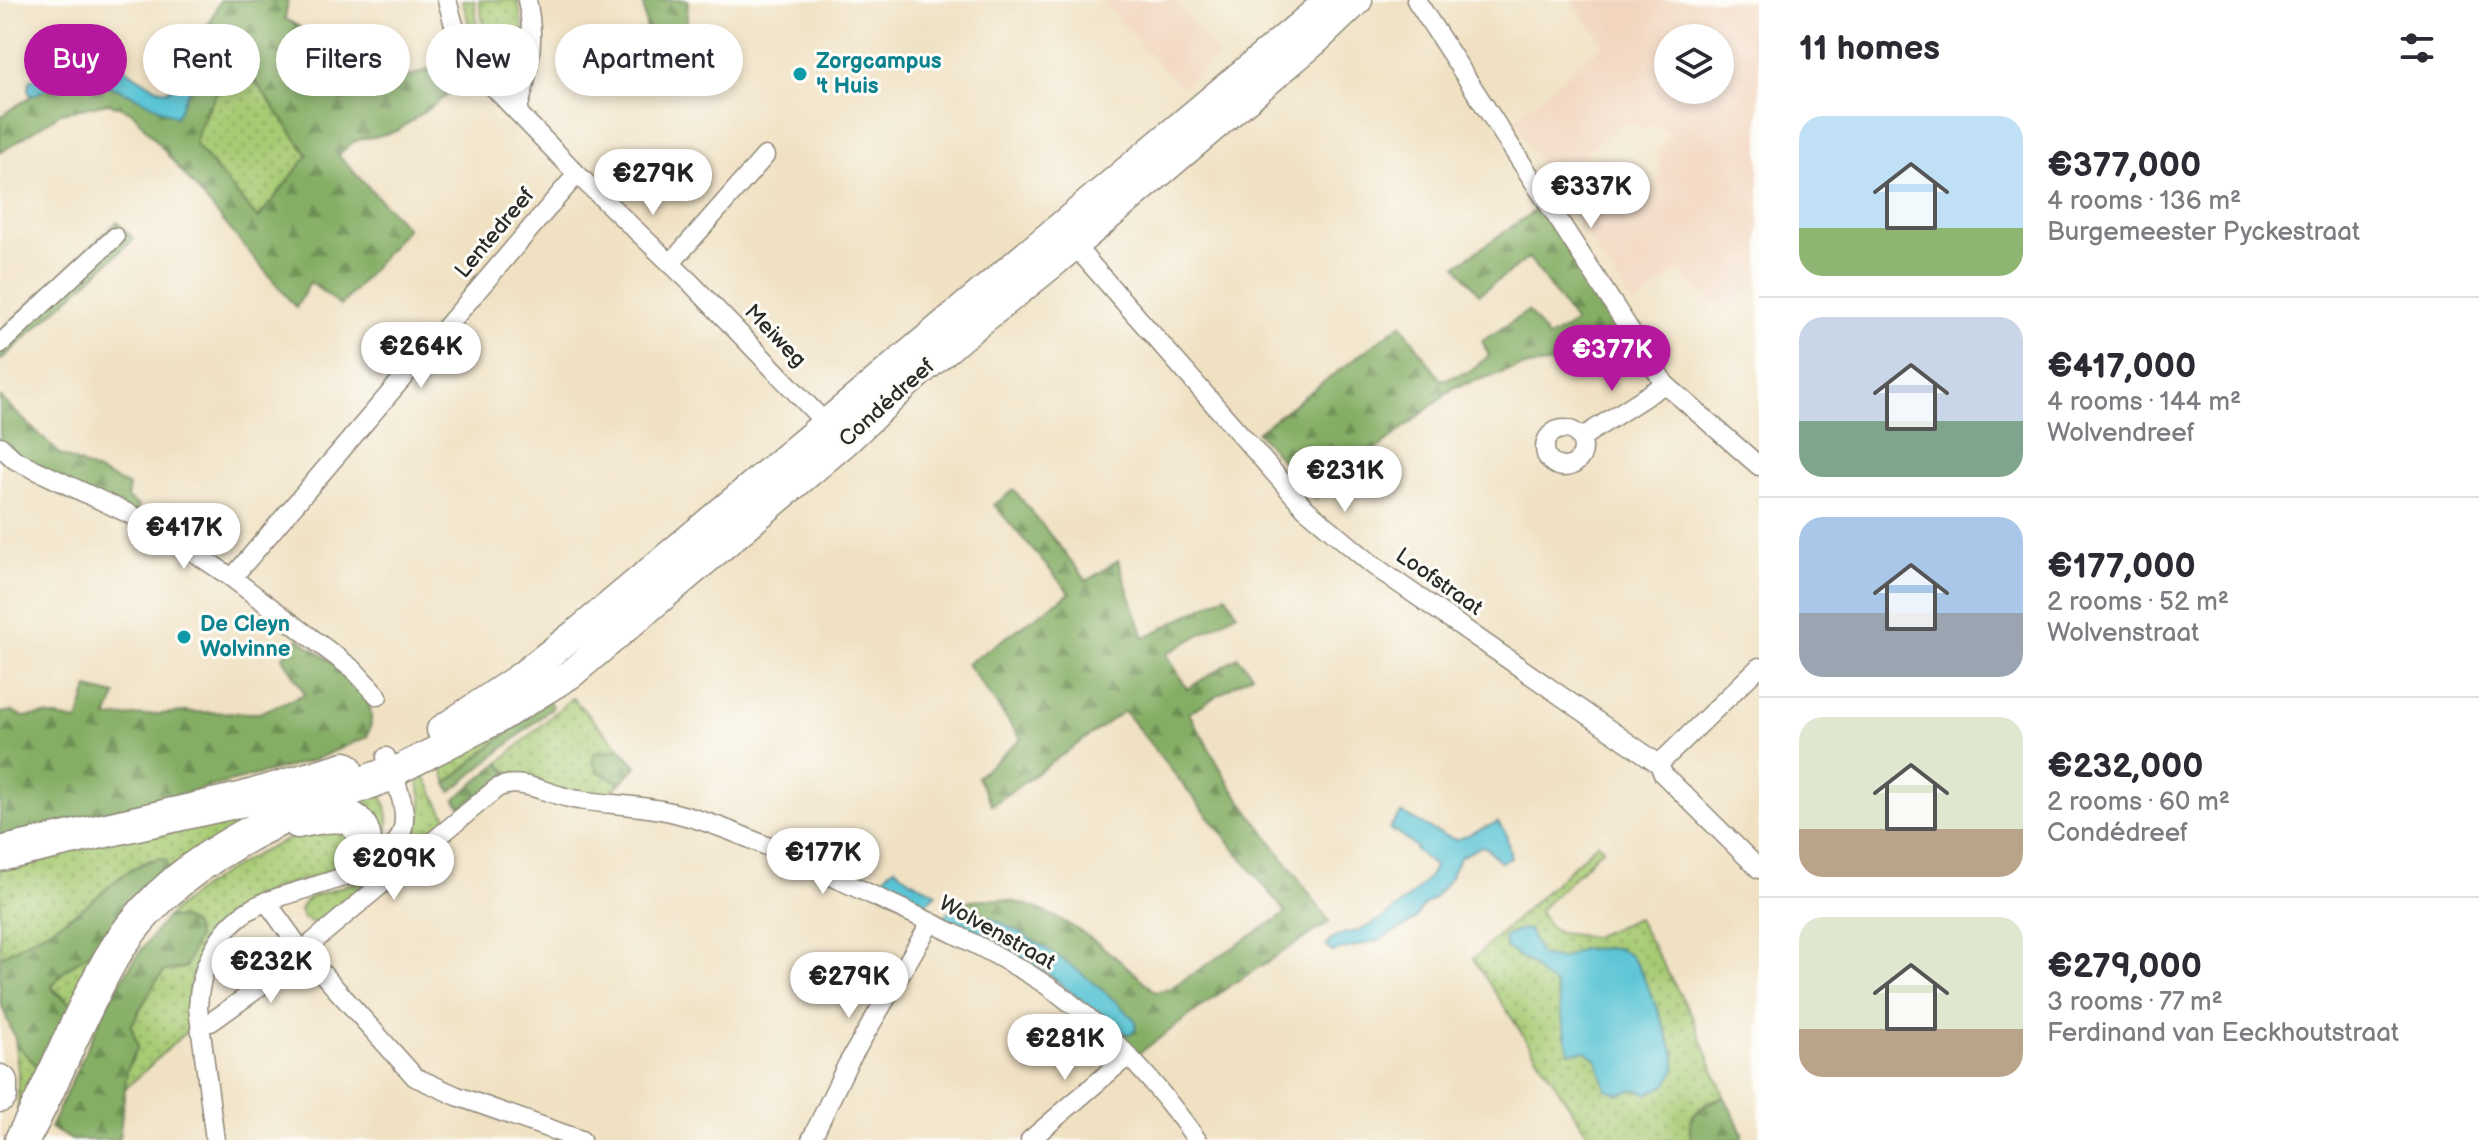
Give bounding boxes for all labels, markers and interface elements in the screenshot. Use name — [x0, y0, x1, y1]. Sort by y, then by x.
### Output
chip: Buy — [24, 24, 127, 96]
chip: Rent — [143, 24, 260, 96]
chip: Filters — [276, 24, 410, 96]
chip: New — [426, 24, 539, 96]
chip: Apartment — [555, 24, 743, 96]
map controls — [1654, 24, 1734, 104]
button: layers — [1654, 24, 1734, 104]
icon: filters — [2395, 26, 2439, 70]
text: 11 homes — [1799, 28, 1940, 69]
place label: Zorgcampus 't Huis — [816, 48, 942, 100]
marker: Zorgcampus 't Huis — [791, 65, 809, 83]
text: €377,000 — [2047, 145, 2201, 186]
icon: home — [1863, 148, 1959, 244]
pin: €279K — [597, 149, 709, 217]
text: €279K — [612, 159, 694, 190]
pin: €337K — [1535, 162, 1647, 230]
text: €337K — [1550, 172, 1632, 203]
street label: Lentedreef — [449, 182, 541, 284]
text: 4 rooms · 136 m² — [2047, 186, 2241, 217]
text: Burgemeester Pyckestraat — [2047, 217, 2360, 248]
street label: Meiweg — [738, 299, 812, 373]
pin: €264K — [365, 322, 477, 390]
pin: €377K — [1556, 325, 1668, 393]
text: €264K — [379, 332, 463, 363]
text: €377K — [1571, 335, 1653, 366]
text: €417,000 — [2047, 346, 2196, 387]
icon: home — [1863, 349, 1959, 445]
street label: Condédreef — [834, 353, 941, 453]
text: 4 rooms · 144 m² — [2047, 387, 2241, 418]
text: Wolvendreef — [2047, 418, 2195, 449]
pin: €231K — [1289, 446, 1401, 514]
text: €231K — [1306, 456, 1384, 487]
pin: €417K — [128, 503, 240, 571]
text: €417K — [145, 513, 223, 544]
street label: Loofstraat — [1390, 542, 1488, 622]
text: €177,000 — [2047, 546, 2196, 587]
icon: home — [1863, 549, 1959, 645]
text: 2 rooms · 52 m² — [2047, 587, 2229, 618]
place label: De Cleyn Wolvinne — [200, 611, 290, 663]
text: Wolvenstraat — [2047, 618, 2199, 649]
marker: De Cleyn Wolvinne — [175, 628, 193, 646]
text: €232,000 — [2047, 746, 2203, 787]
icon: home — [1863, 749, 1959, 845]
text: 2 rooms · 60 m² — [2047, 787, 2230, 818]
text: Condédreef — [2047, 818, 2188, 849]
pin: €177K — [767, 828, 879, 896]
pin: €209K — [338, 834, 450, 902]
text: €177K — [785, 838, 861, 869]
text: €209K — [352, 844, 436, 875]
street label: Wolvenstraat — [934, 890, 1060, 976]
pin: €232K — [215, 937, 327, 1005]
text: €279,000 — [2047, 946, 2202, 987]
text: €232K — [230, 947, 312, 978]
icon: home — [1863, 949, 1959, 1045]
pin: €279K — [793, 952, 905, 1020]
text: €279K — [808, 962, 890, 993]
text: 3 rooms · 77 m² — [2047, 987, 2223, 1018]
pin: €281K — [1009, 1014, 1121, 1082]
text: Ferdinand van Eeckhoutstraat — [2047, 1018, 2399, 1049]
text: €281K — [1025, 1024, 1105, 1055]

